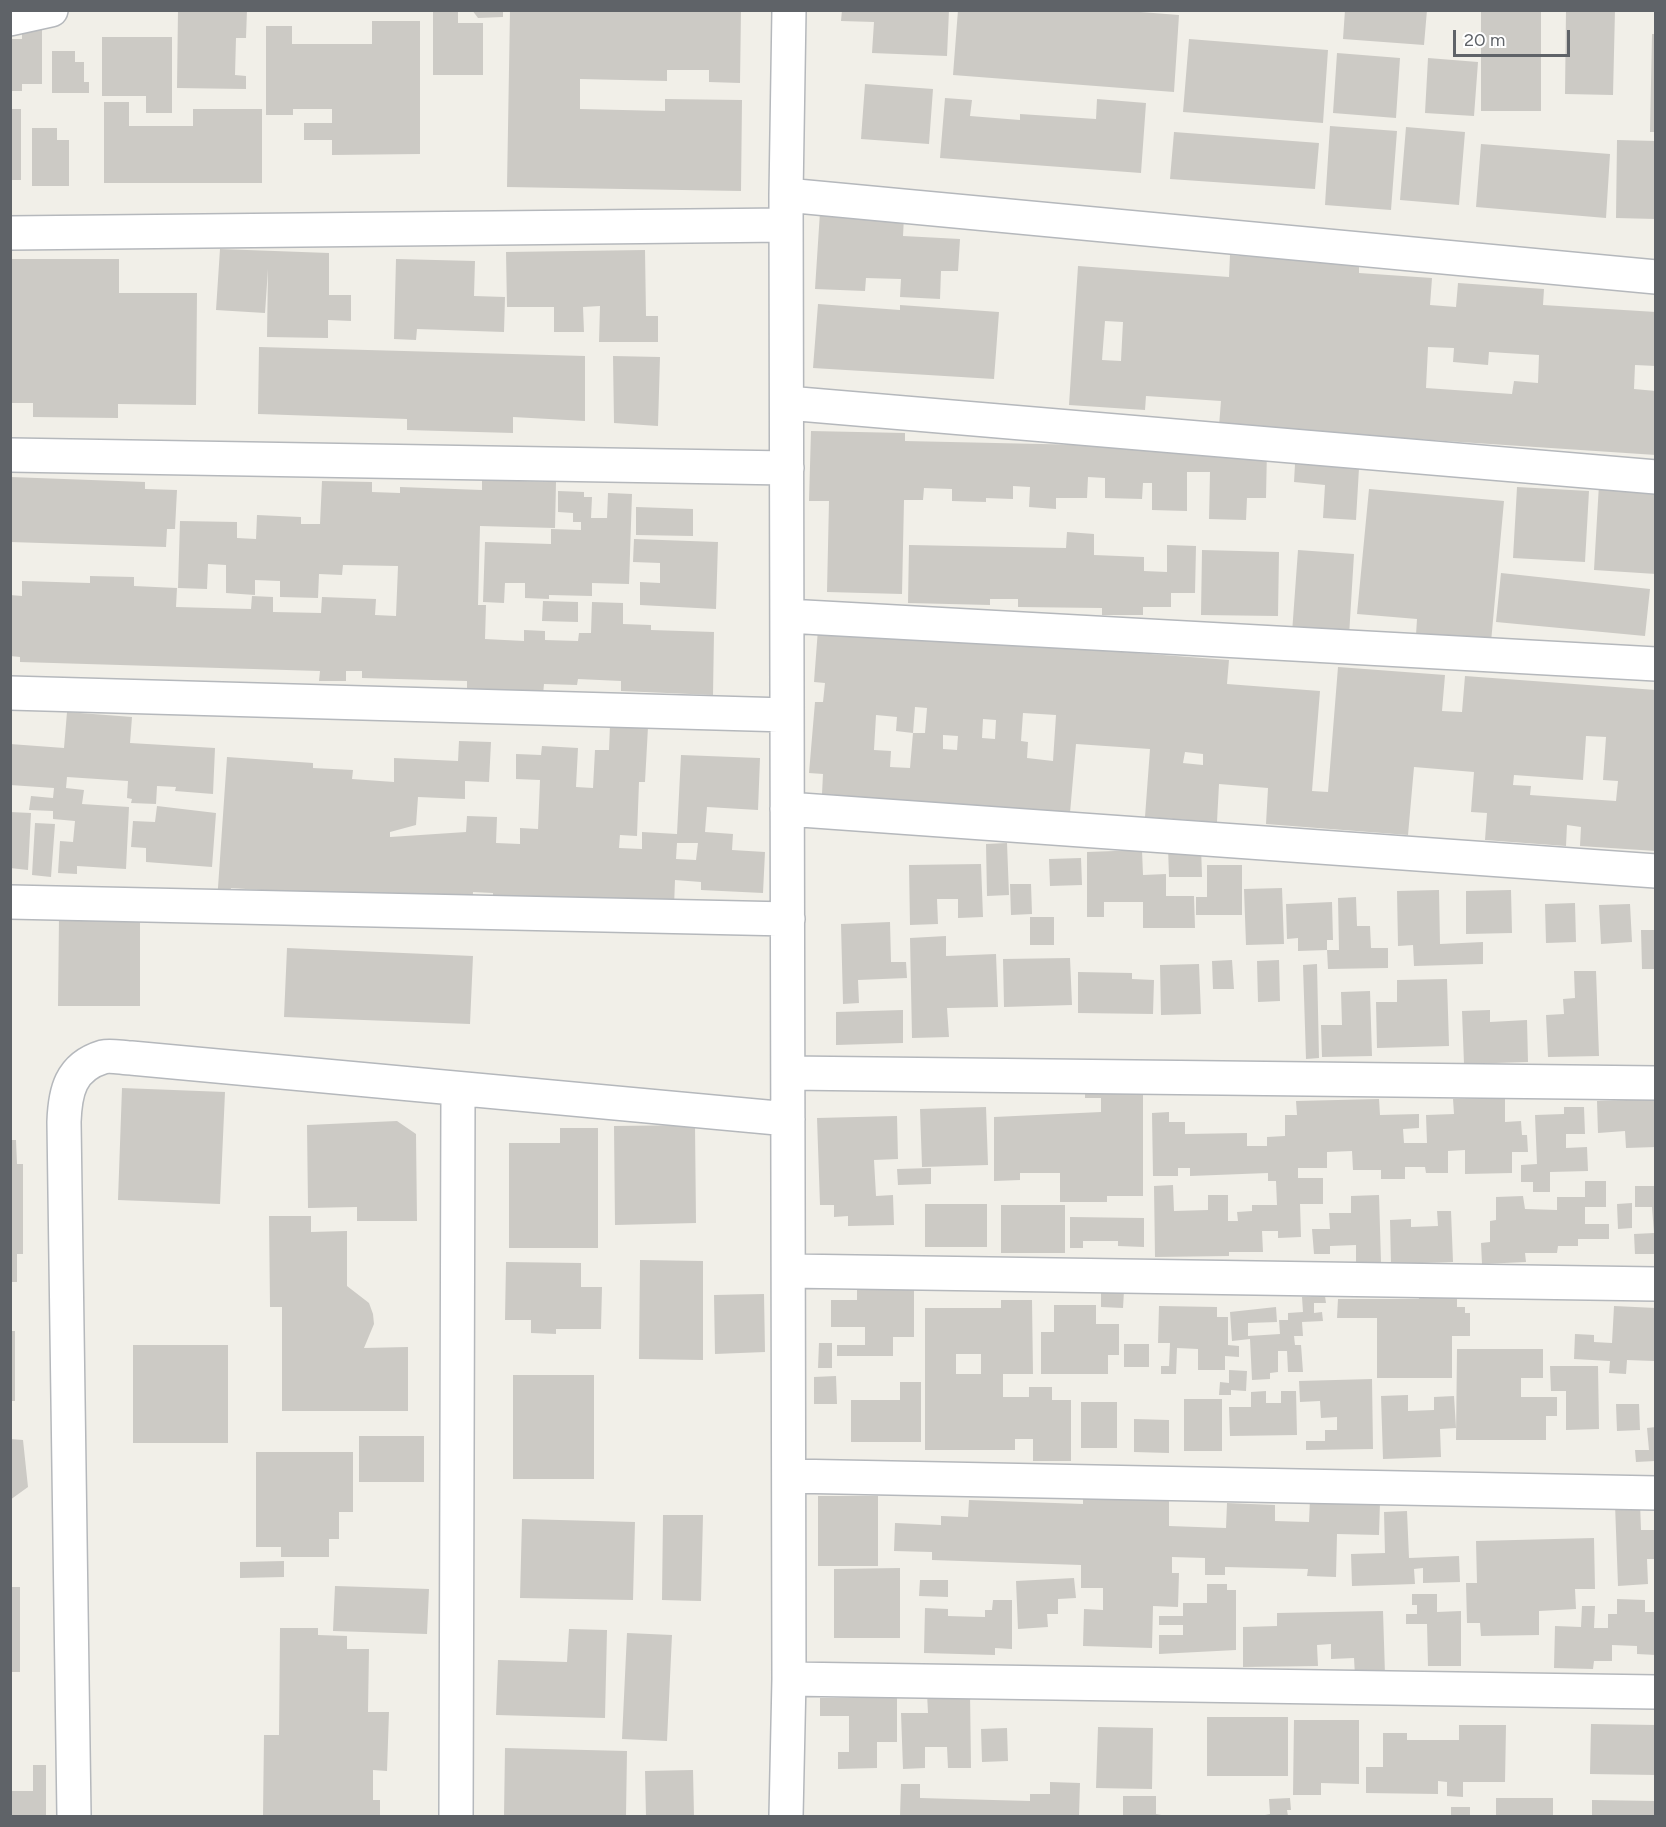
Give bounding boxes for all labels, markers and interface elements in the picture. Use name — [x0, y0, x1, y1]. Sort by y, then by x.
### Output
scale bar — [1456, 18, 1573, 56]
text: 20 m — [1464, 29, 1505, 51]

